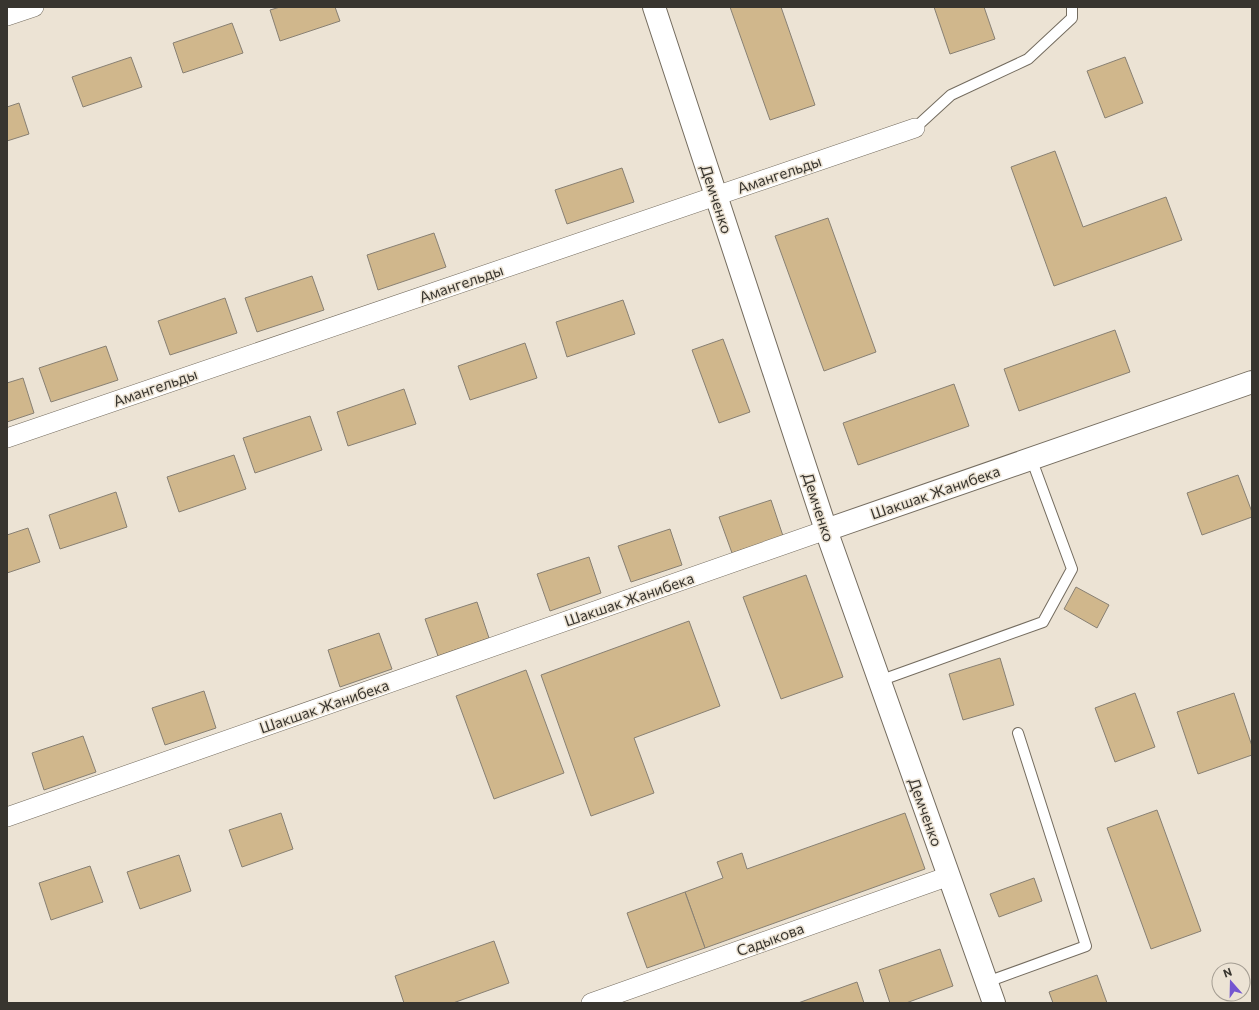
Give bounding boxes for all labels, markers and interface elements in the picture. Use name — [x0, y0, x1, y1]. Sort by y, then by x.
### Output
street label: Амангельды — [735, 151, 823, 197]
street label: Демченко — [697, 162, 737, 236]
street label: Амангельды — [417, 260, 505, 306]
street label: Амангельды — [111, 364, 199, 410]
street label: Шакшак Жанибека — [868, 461, 1002, 523]
street label: Демченко — [799, 470, 839, 544]
street label: Шакшак Жанибека — [562, 568, 696, 630]
street label: Шакшак Жанибека — [257, 675, 391, 737]
street label: Демченко — [905, 775, 947, 849]
street label: Садыкова — [734, 919, 806, 959]
north arrow — [1211, 962, 1251, 1002]
text: N — [1221, 965, 1234, 980]

